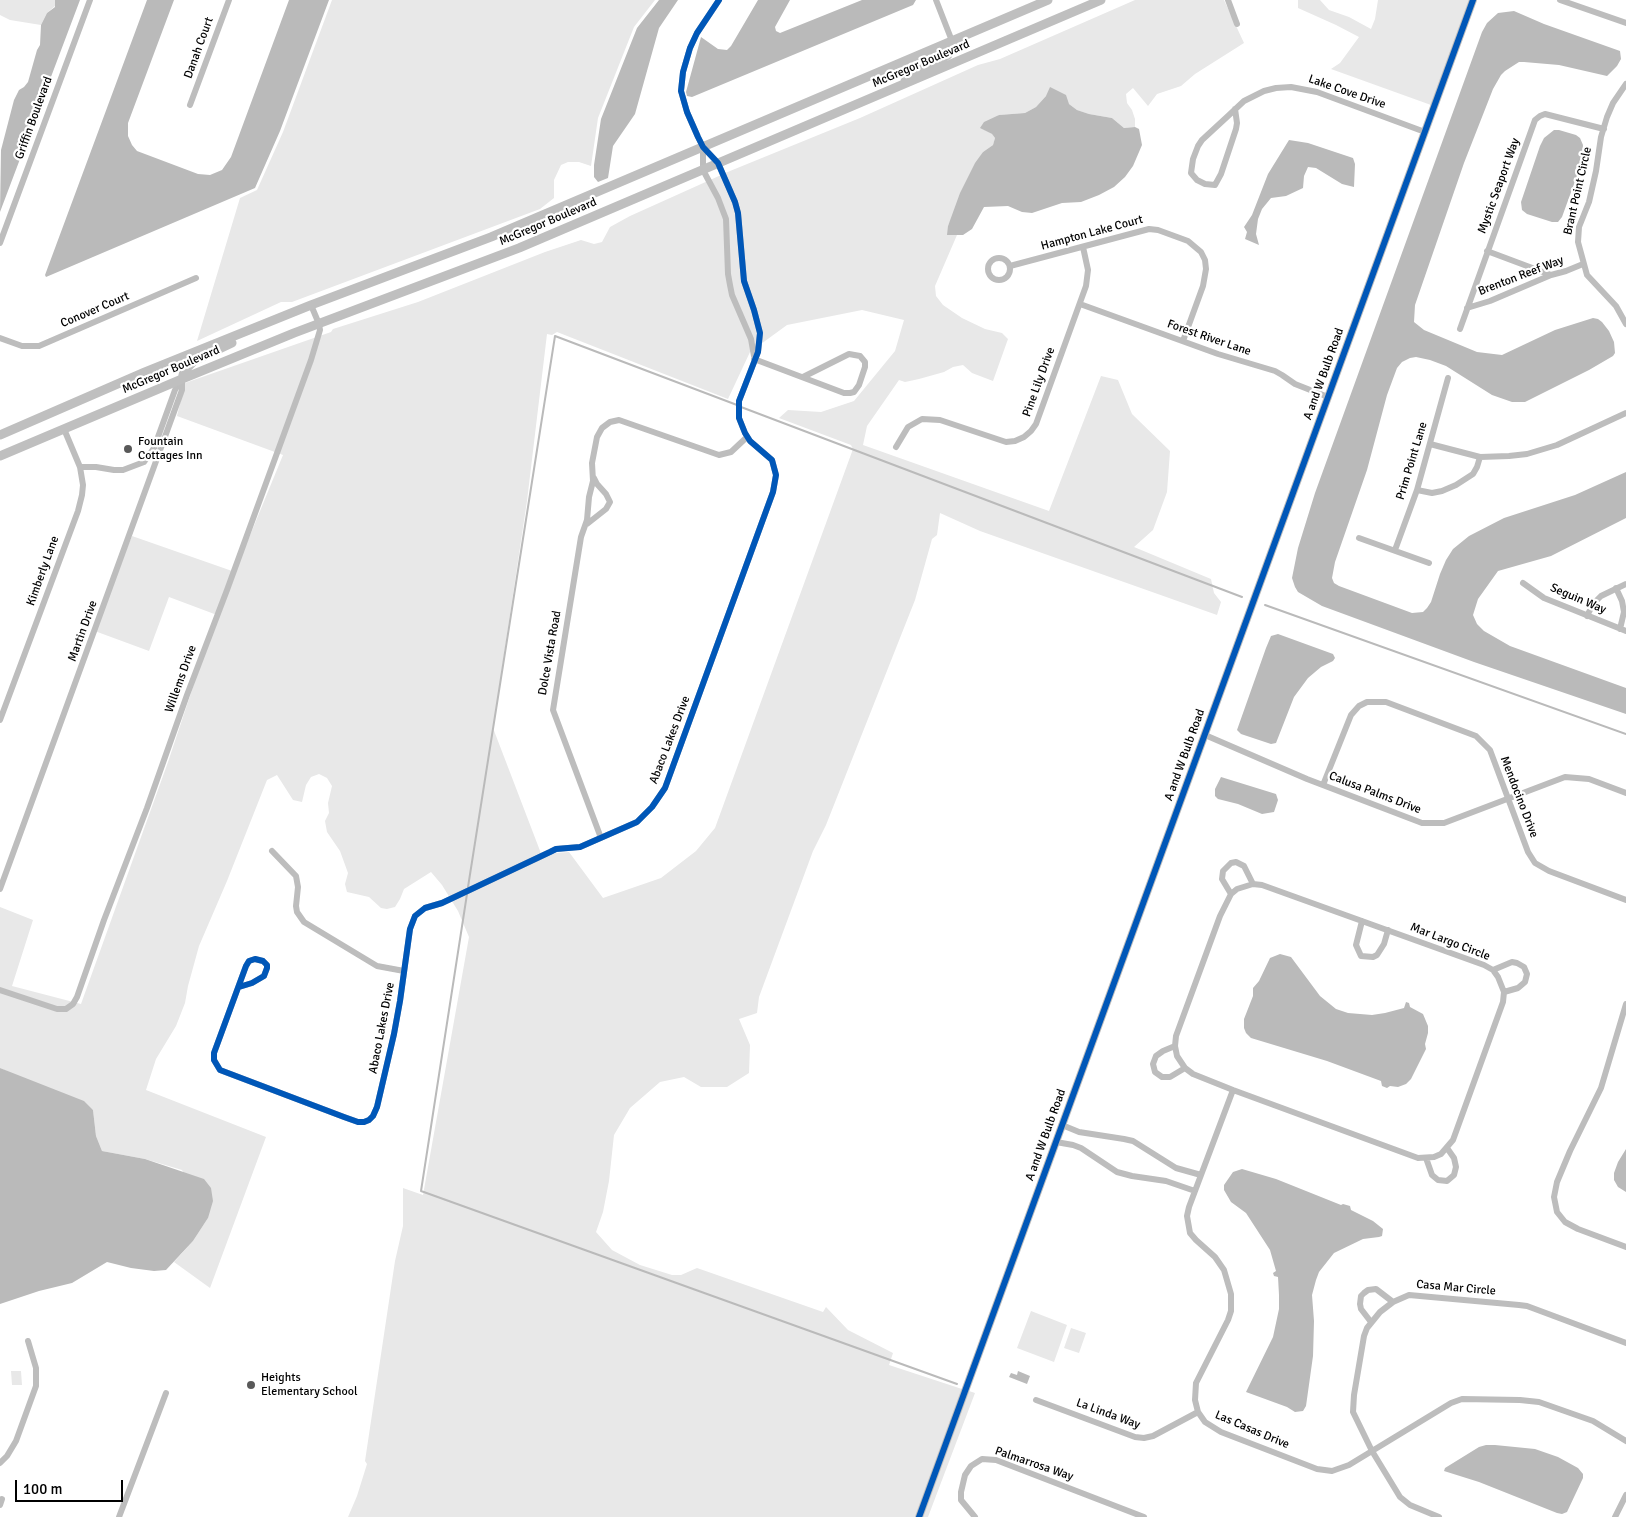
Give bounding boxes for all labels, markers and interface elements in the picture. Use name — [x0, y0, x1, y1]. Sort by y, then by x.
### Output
street label: Danah Court — [181, 15, 217, 81]
street label: McGregor Boulevard — [870, 37, 972, 91]
street label: Lake Cove Drive — [1306, 72, 1388, 112]
street label: Griffin Boulevard — [12, 75, 56, 161]
street label: Mystic Seaport Way — [1475, 136, 1523, 236]
street label: Brant Point Circle — [1561, 146, 1595, 236]
street label: McGregor Boulevard — [497, 195, 599, 249]
street label: Hampton Lake Court — [1039, 212, 1145, 254]
street label: Brenton Reef Way — [1476, 253, 1566, 299]
street label: Conover Court — [58, 289, 132, 331]
street label: Forest River Lane — [1165, 317, 1253, 359]
street label: A and W Bulb Road — [1301, 326, 1347, 422]
street label: McGregor Boulevard — [120, 343, 222, 397]
street label: Pine Lily Drive — [1020, 345, 1058, 419]
street label: Prim Point Lane — [1393, 420, 1431, 502]
place label: Fountain Cottages Inn — [138, 435, 203, 463]
marker: Fountain Cottages Inn — [122, 443, 134, 455]
street label: Kimberly Lane — [24, 534, 62, 608]
street label: Seguin Way — [1548, 581, 1608, 617]
street label: Martin Drive — [65, 598, 101, 664]
street label: Dolce Vista Road — [535, 610, 565, 696]
street label: Willems Drive — [162, 643, 200, 715]
street label: Abaco Lakes Drive — [647, 694, 693, 786]
street label: A and W Bulb Road — [1162, 707, 1208, 803]
street label: Mendocino Drive — [1497, 754, 1541, 840]
street label: Calusa Palms Drive — [1327, 769, 1423, 817]
street label: Mar Largo Circle — [1408, 920, 1492, 964]
street label: Abaco Lakes Drive — [366, 981, 398, 1075]
street label: A and W Bulb Road — [1023, 1087, 1069, 1183]
street label: Casa Mar Circle — [1416, 1277, 1496, 1299]
place label: Heights Elementary School — [261, 1371, 357, 1399]
marker: Heights Elementary School — [245, 1379, 257, 1391]
street label: La Linda Way — [1074, 1396, 1142, 1432]
street label: Las Casas Drive — [1213, 1408, 1291, 1452]
street label: Palmarrosa Way — [993, 1444, 1075, 1484]
scale bar — [18, 1470, 125, 1502]
text: 100 m — [23, 1480, 63, 1498]

